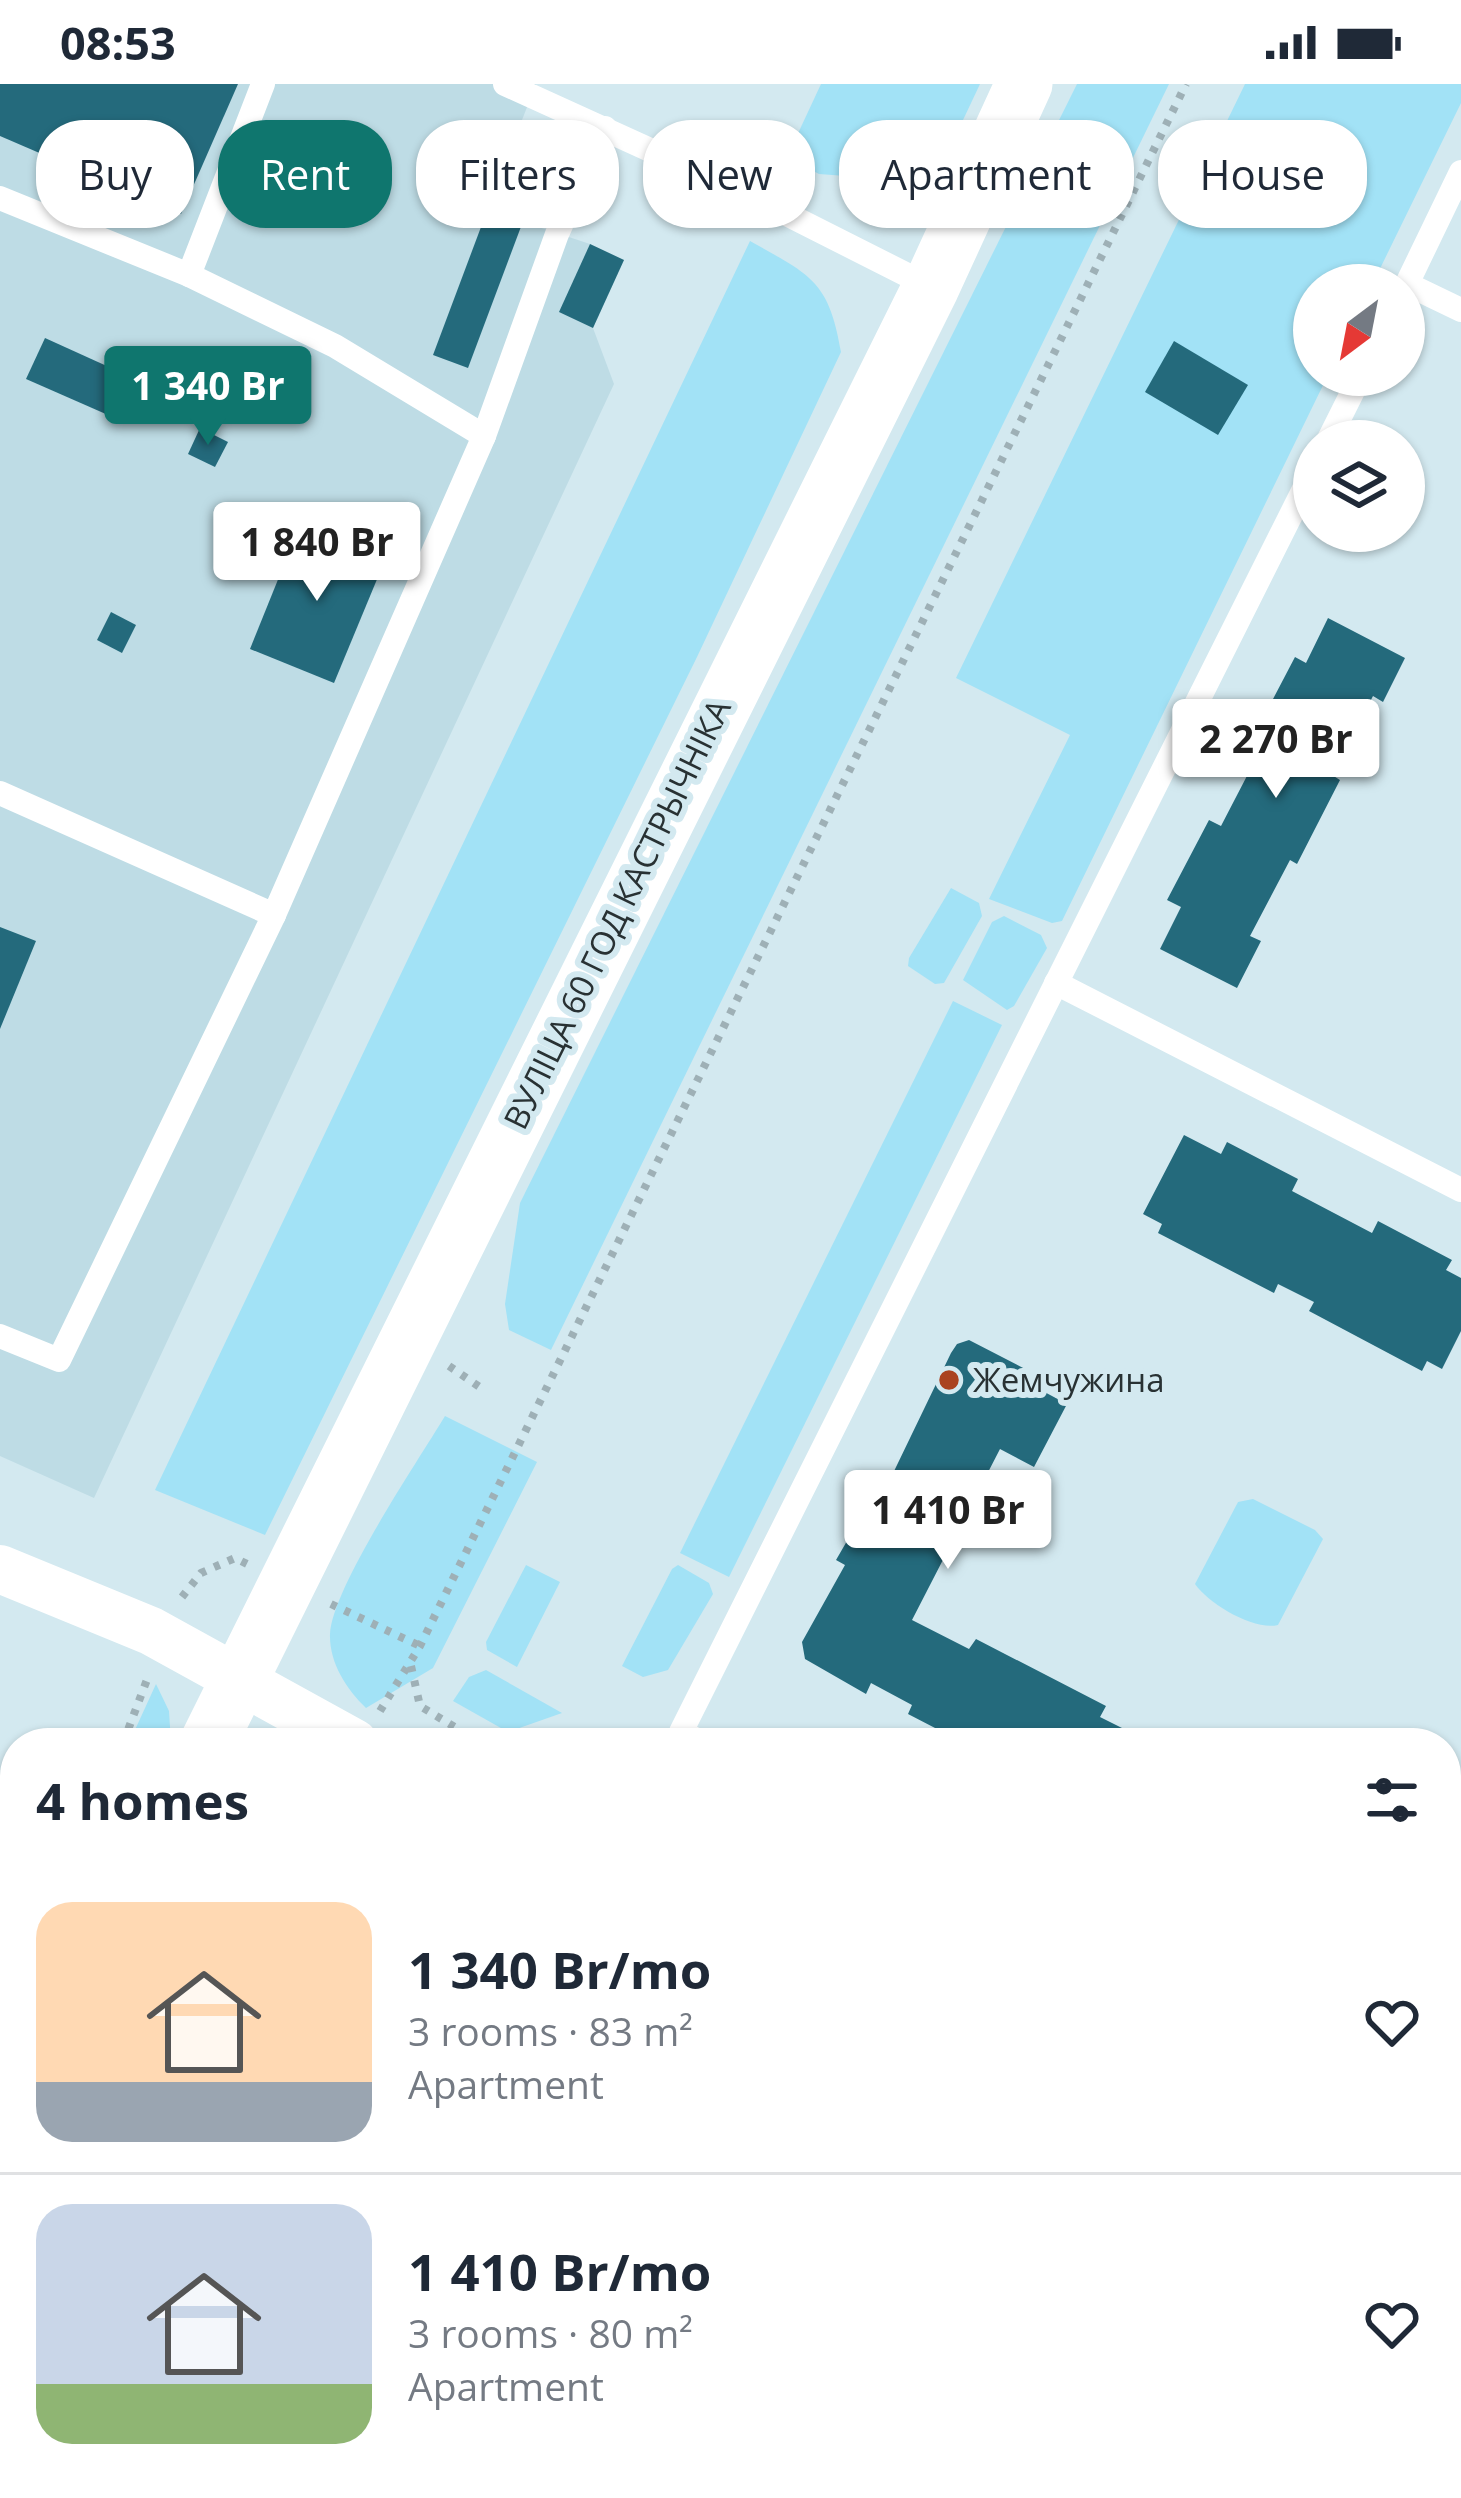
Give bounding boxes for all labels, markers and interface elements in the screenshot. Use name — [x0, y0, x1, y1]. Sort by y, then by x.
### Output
text: 08:53 — [60, 12, 176, 73]
chip: Buy — [36, 120, 194, 228]
chip: Rent — [218, 120, 392, 228]
chip: Filters — [416, 120, 619, 228]
chip: New — [643, 120, 815, 228]
chip: Apartment — [839, 120, 1134, 228]
chip: House — [1158, 120, 1367, 228]
north arrow — [1293, 264, 1425, 396]
map controls — [1293, 264, 1425, 552]
pin: 1 340 Br — [84, 346, 332, 448]
text: 1 340 Br — [131, 358, 285, 411]
button: layers — [1293, 420, 1425, 552]
pin: 1 840 Br — [193, 502, 441, 604]
text: 1 840 Br — [240, 514, 394, 567]
street label: ВУЛІЦА 60 ГОД КАСТРЫЧНІКА — [493, 691, 741, 1136]
pin: 2 270 Br — [1152, 699, 1400, 801]
text: 2 270 Br — [1199, 711, 1353, 764]
place label: Жемчужина — [973, 1357, 1165, 1402]
marker: Жемчужина — [936, 1367, 962, 1393]
pin: 1 410 Br — [824, 1470, 1072, 1572]
text: 1 410 Br — [871, 1482, 1025, 1535]
text: 4 homes — [36, 1765, 249, 1835]
icon: filters — [1359, 1767, 1425, 1833]
text: 1 340 Br/mo — [408, 1934, 711, 2004]
icon: home — [132, 1950, 276, 2094]
icon: heart — [1359, 1989, 1425, 2055]
text: 3 rooms · 83 m² — [408, 2004, 693, 2057]
text: Apartment — [408, 2057, 604, 2110]
text: 1 410 Br/mo — [408, 2236, 711, 2306]
icon: home — [132, 2252, 276, 2396]
icon: heart — [1359, 2291, 1425, 2357]
text: 3 rooms · 80 m² — [408, 2306, 693, 2359]
text: Apartment — [408, 2359, 604, 2412]

